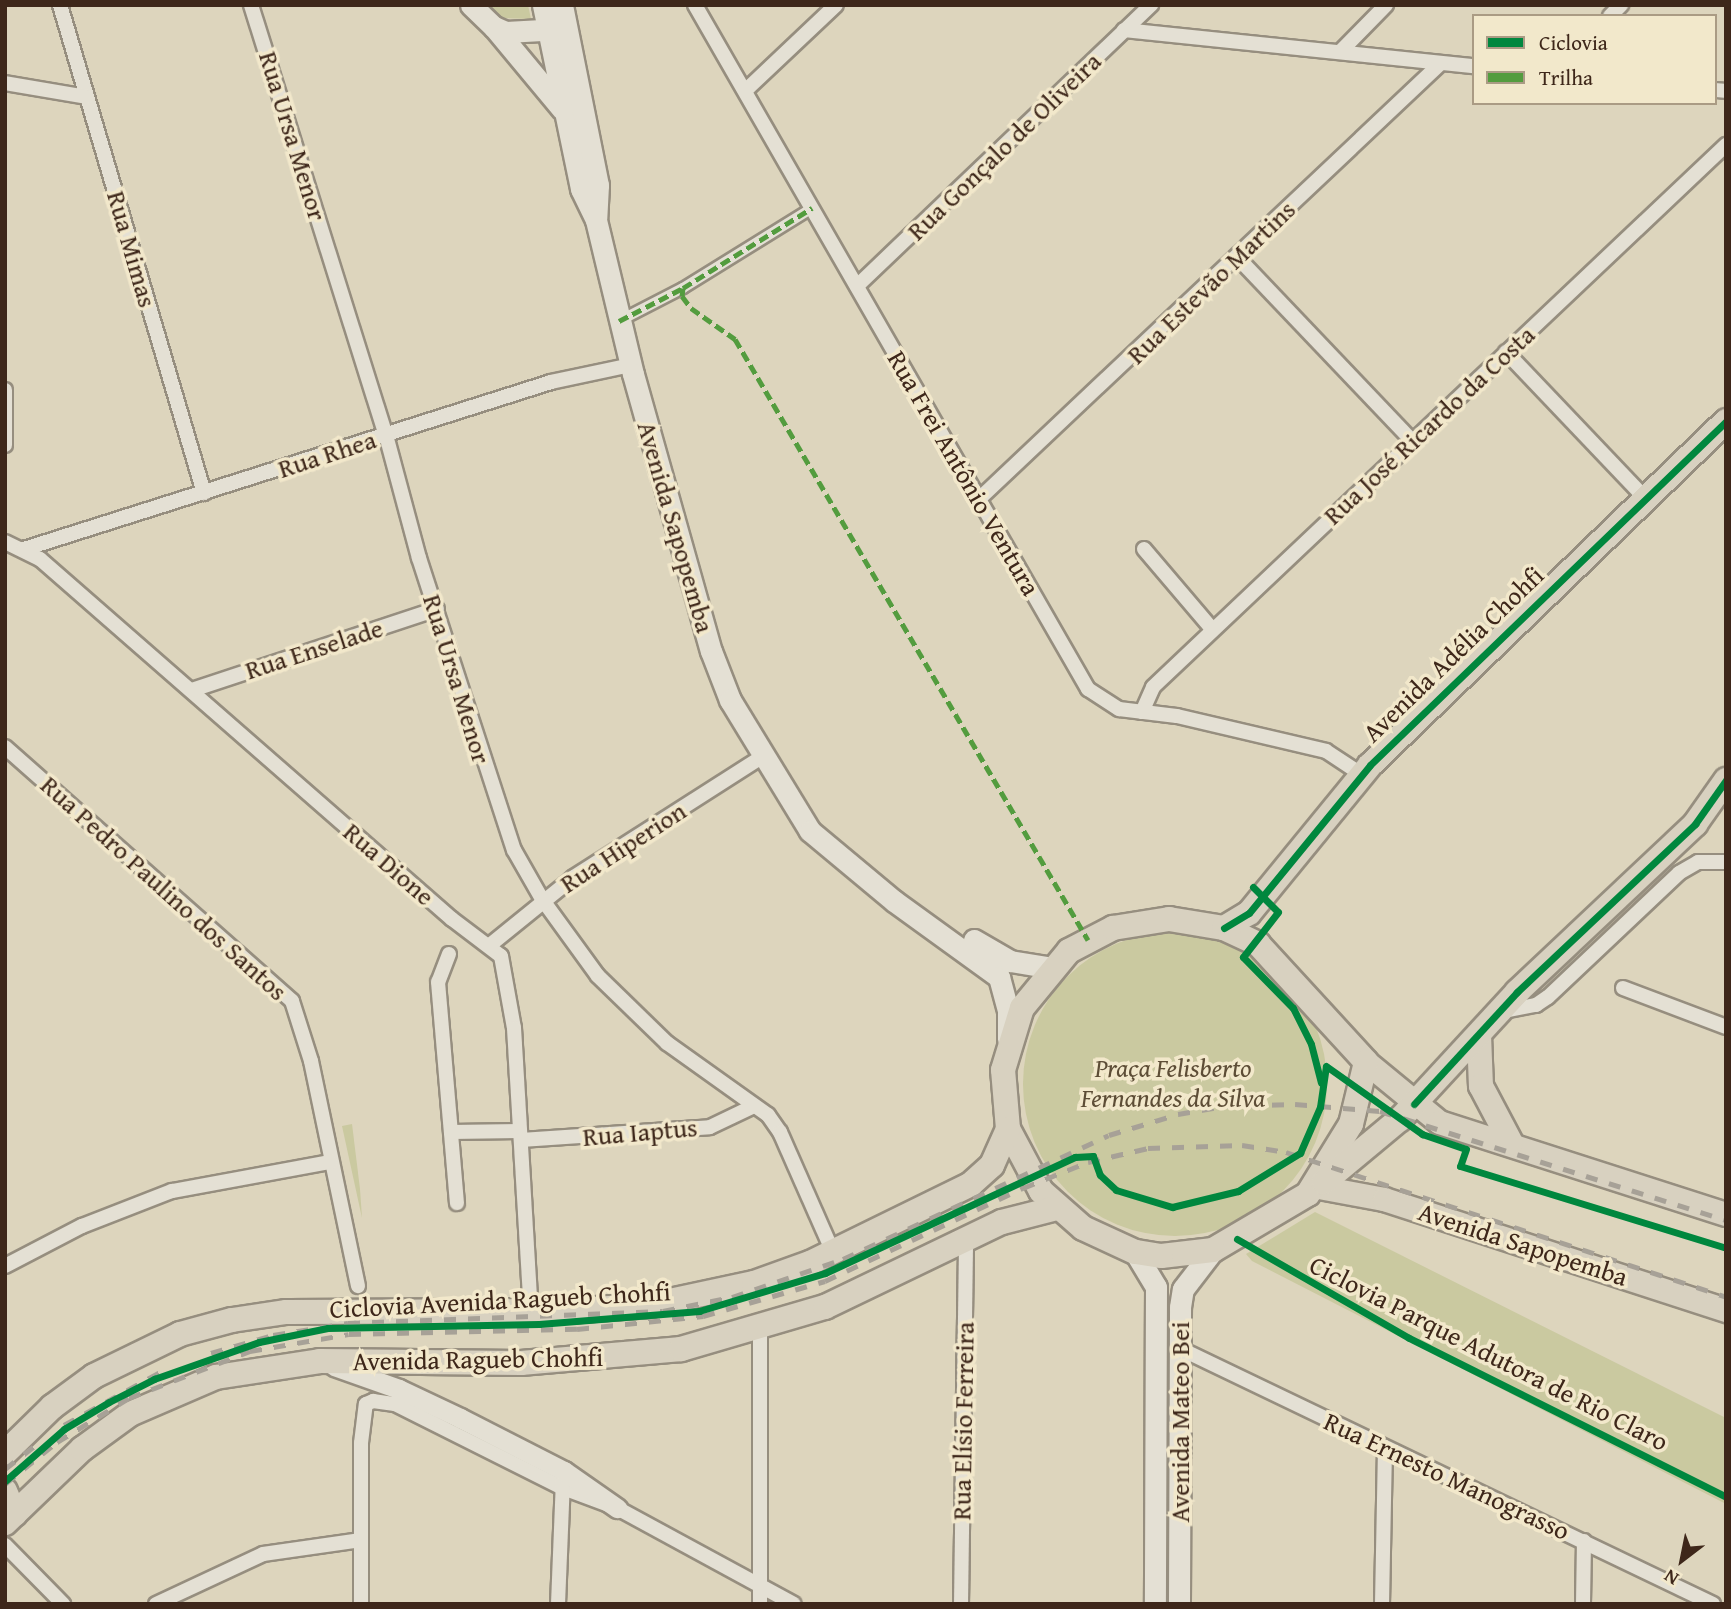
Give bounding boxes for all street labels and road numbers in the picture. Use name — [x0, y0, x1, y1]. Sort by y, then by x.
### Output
street label: Rua Gonçalo de Oliveira — [901, 45, 1107, 247]
street label: Rua Ursa Menor — [252, 48, 334, 224]
street label: Rua Mimas — [101, 187, 163, 311]
street label: Rua Estevão Martins — [1120, 194, 1302, 370]
street label: Rua José Ricardo da Costa — [1317, 319, 1541, 531]
street label: Rua Frei Antônio Ventura — [881, 345, 1047, 601]
street label: Avenida Sapopemba — [631, 418, 721, 636]
street label: Rua Rhea — [274, 424, 380, 484]
street label: Avenida Adélia Chohfi — [1356, 560, 1550, 748]
street label: Rua Ursa Menor — [416, 591, 498, 767]
street label: Rua Enselade — [241, 612, 387, 686]
street label: Rua Pedro Paulino dos Santos — [34, 769, 294, 1007]
street label: Rua Hiperion — [554, 795, 692, 899]
street label: Rua Dione — [337, 816, 441, 912]
street label: Rua Iaptus — [581, 1111, 699, 1153]
street label: Avenida Sapopemba — [1414, 1195, 1632, 1293]
street label: Ciclovia Parque Adutora de Rio Claro — [1305, 1249, 1673, 1457]
street label: Ciclovia Avenida Ragueb Chohfi — [329, 1275, 671, 1325]
street label: Rua Elísio Ferreira — [946, 1321, 980, 1521]
street label: Avenida Mateo Bei — [1164, 1321, 1196, 1523]
street label: Avenida Ragueb Chohfi — [352, 1341, 604, 1377]
street label: Rua Ernesto Manograsso — [1319, 1405, 1575, 1547]

